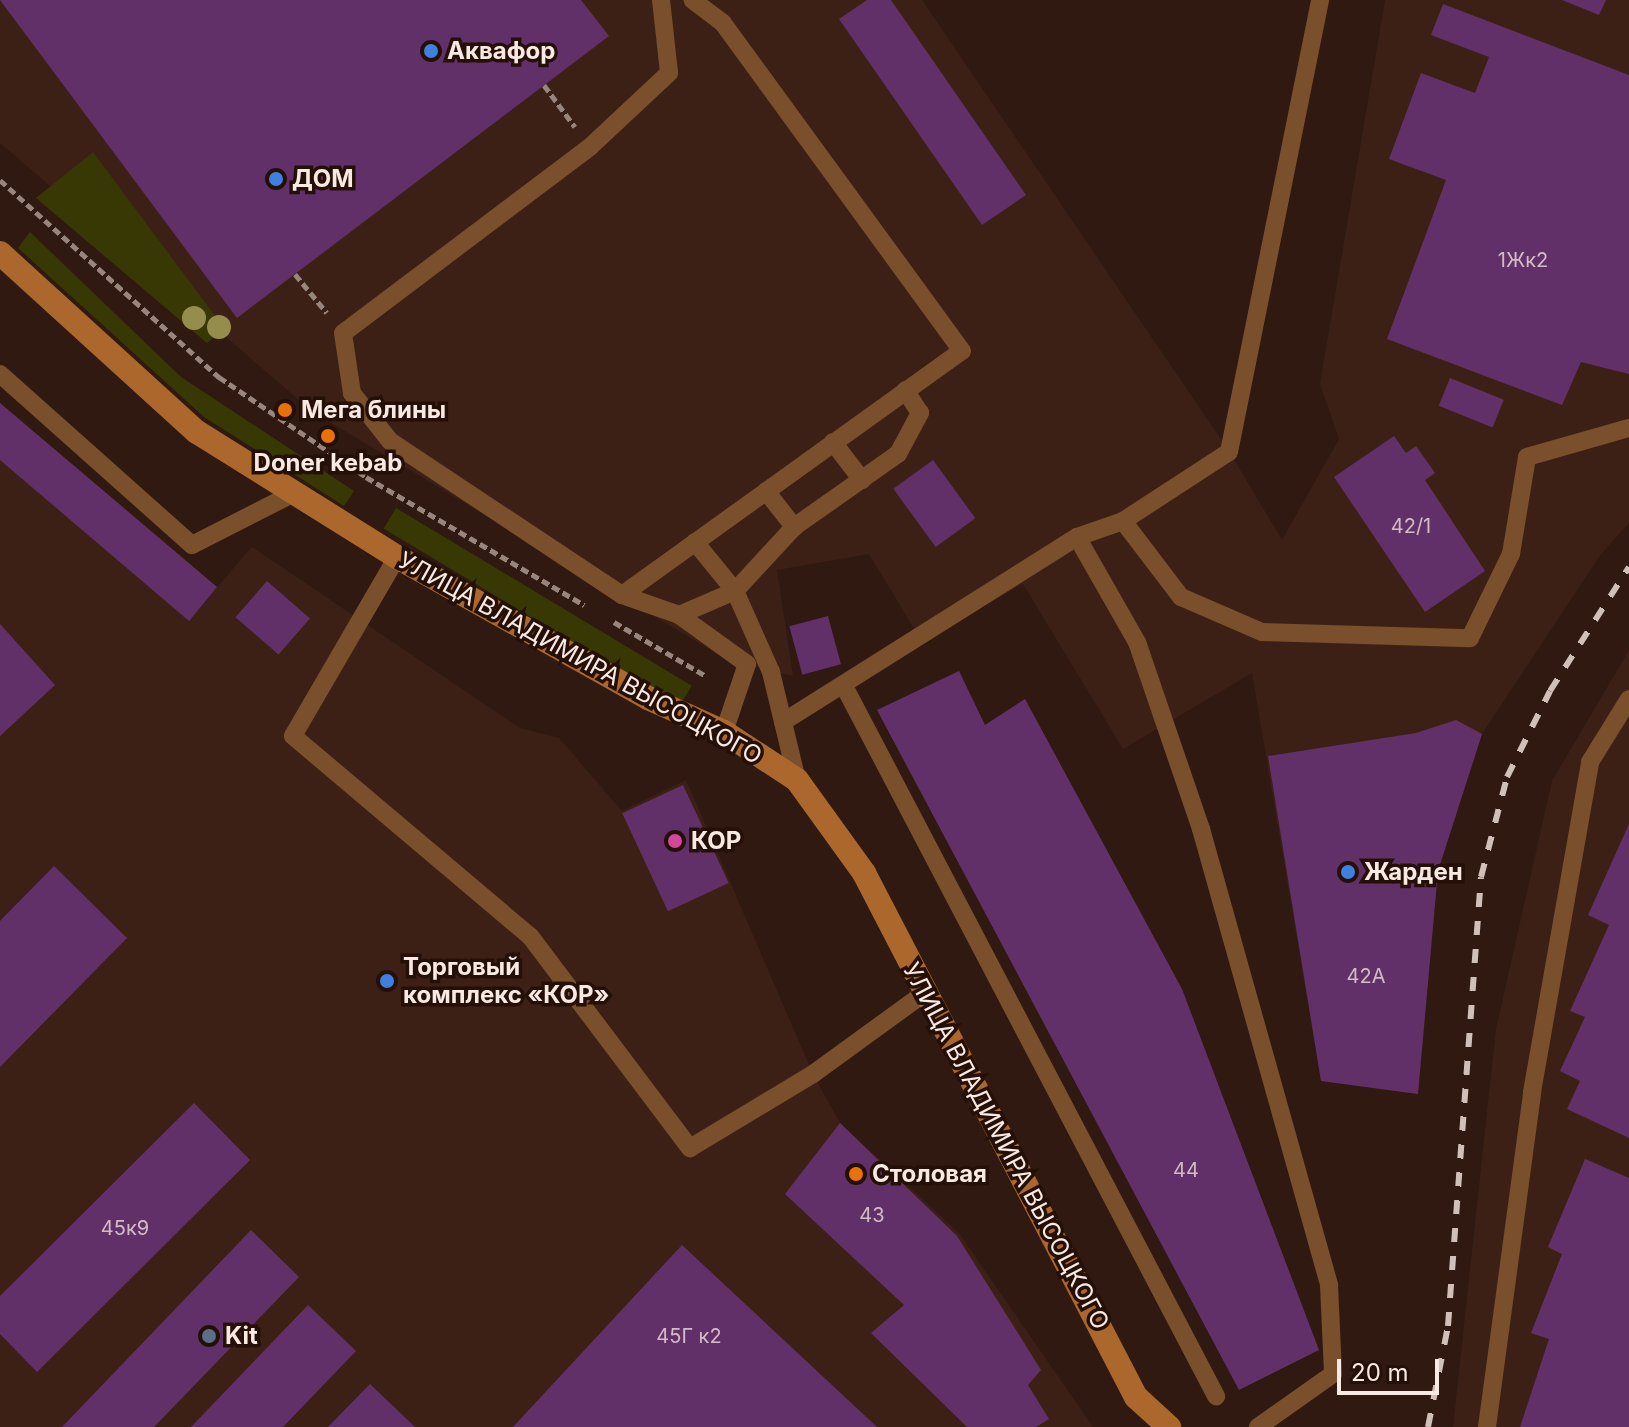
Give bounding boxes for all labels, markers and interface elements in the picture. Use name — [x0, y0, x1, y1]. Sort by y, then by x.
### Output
place label: Аквафор — [447, 37, 555, 65]
marker: Аквафор — [422, 42, 440, 60]
place label: ДОМ — [292, 165, 354, 193]
marker: ДОМ — [267, 170, 285, 188]
house number: 1Жк2 — [1498, 248, 1548, 272]
place label: Мега блины — [301, 396, 446, 424]
marker: Мега блины — [276, 401, 294, 419]
marker: Doner kebab — [319, 427, 337, 445]
place label: Doner kebab — [254, 449, 402, 477]
house number: 42/1 — [1391, 514, 1431, 538]
street label: УЛИЦА ВЛАДИМИРА ВЫСОЦКОГО — [393, 546, 767, 770]
place label: КОР — [691, 827, 741, 855]
marker: КОР — [666, 832, 684, 850]
place label: Жарден — [1364, 858, 1463, 886]
marker: Жарден — [1339, 863, 1357, 881]
place label: Торговый комплекс «КОР» — [403, 953, 609, 1009]
street label: УЛИЦА ВЛАДИМИРА ВЫСОЦКОГО — [897, 958, 1115, 1334]
house number: 42А — [1347, 964, 1385, 988]
marker: Торговый комплекс «КОР» — [378, 972, 396, 990]
house number: 44 — [1173, 1158, 1199, 1182]
place label: Столовая — [872, 1160, 987, 1188]
marker: Столовая — [847, 1165, 865, 1183]
house number: 43 — [859, 1203, 885, 1227]
house number: 45к9 — [101, 1216, 149, 1240]
place label: Kit — [225, 1322, 258, 1350]
house number: 45Г к2 — [656, 1324, 722, 1348]
marker: Kit — [200, 1327, 218, 1345]
scale bar — [1341, 1343, 1443, 1393]
text: 20 m — [1351, 1358, 1409, 1387]

